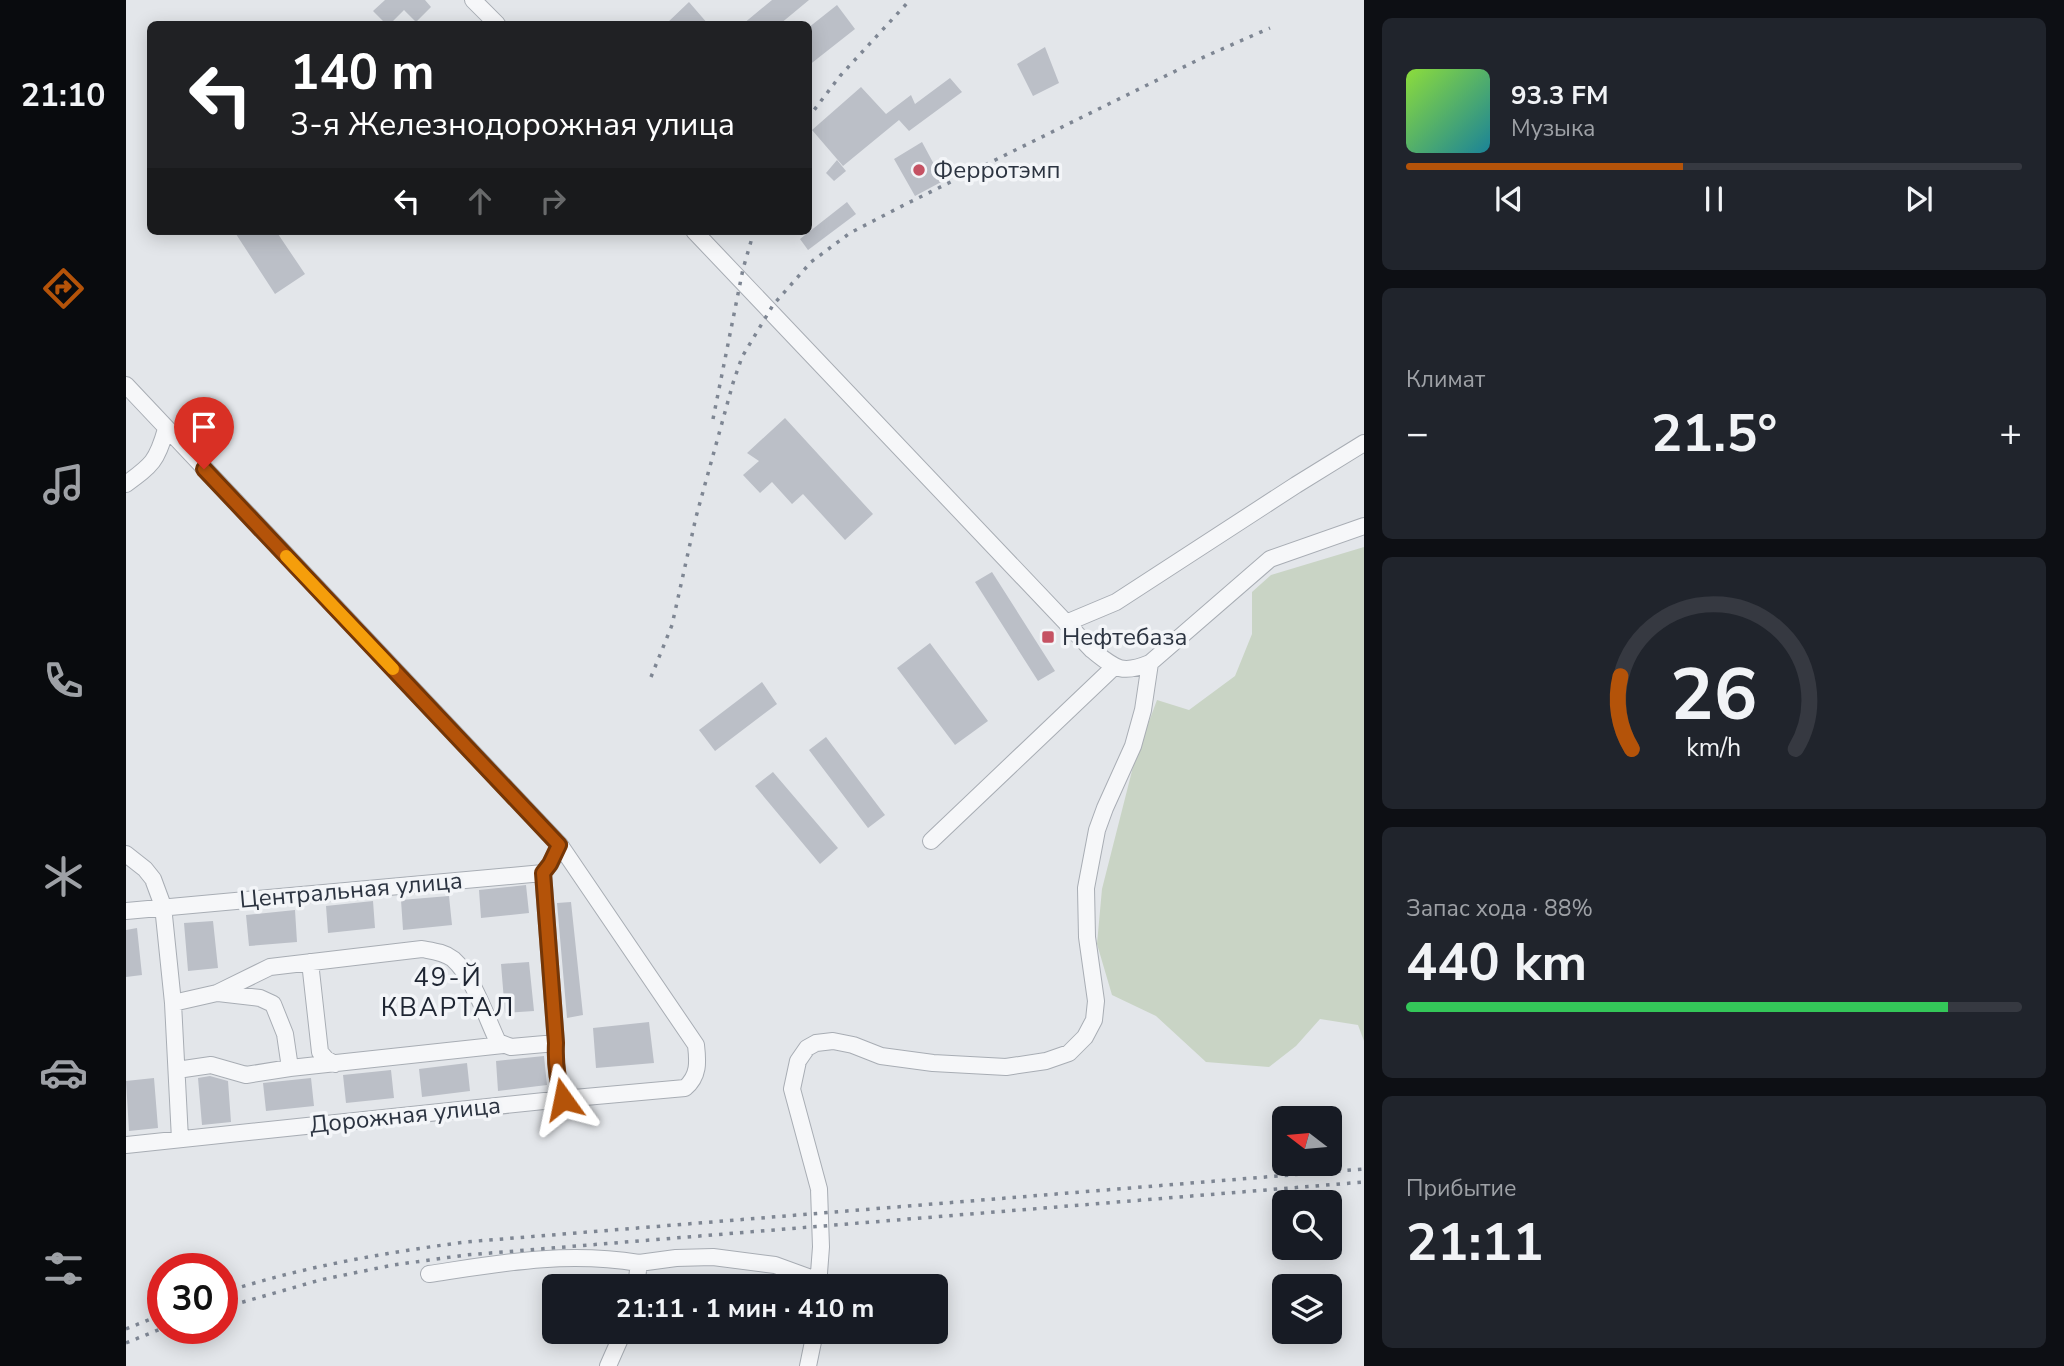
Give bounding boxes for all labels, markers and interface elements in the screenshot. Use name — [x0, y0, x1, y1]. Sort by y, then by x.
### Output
text: 140 m — [290, 39, 434, 106]
icon: left — [175, 49, 266, 140]
text: 21:10 — [21, 74, 105, 117]
text: 93.3 FM — [1511, 78, 1608, 113]
text: 3-я Железнодорожная улица — [290, 103, 735, 146]
text: Музыка — [1511, 113, 1595, 144]
place label: Ферротэмп — [933, 154, 1061, 186]
marker: Ферротэмп — [911, 162, 927, 178]
icon: previous — [1490, 180, 1528, 218]
icon: pause — [1695, 180, 1733, 218]
icon: next — [1900, 180, 1938, 218]
icon: left — [388, 182, 426, 220]
icon: ahead — [461, 182, 499, 220]
icon: right — [534, 182, 572, 220]
icon: directions — [39, 264, 88, 313]
text: Климат — [1406, 364, 1485, 395]
pin — [174, 397, 234, 469]
text: 21.5° — [1651, 398, 1777, 469]
icon: arrive — [185, 408, 223, 446]
text: − — [1406, 408, 1429, 459]
text: + — [1999, 408, 2022, 459]
icon: music — [39, 460, 88, 509]
place label: Нефтебаза — [1062, 621, 1187, 653]
marker: Нефтебаза — [1040, 629, 1056, 645]
text: 26 — [1670, 645, 1758, 745]
icon: phone — [39, 656, 88, 705]
text: km/h — [1686, 731, 1742, 765]
icon: climate — [39, 852, 88, 901]
street label: Центральная улица — [238, 864, 464, 916]
text: Запас хода · 88% — [1406, 893, 1593, 924]
text: 440 km — [1406, 927, 1587, 998]
district label: 49-Й КВАРТАЛ — [381, 960, 515, 1025]
icon: car — [39, 1048, 88, 1097]
position arrow — [526, 1062, 600, 1136]
street label: Дорожная улица — [308, 1089, 502, 1141]
north arrow — [1272, 1106, 1342, 1176]
map controls — [1272, 1106, 1342, 1344]
text: Прибытие — [1406, 1173, 1516, 1204]
button: search — [1272, 1190, 1342, 1260]
text: 21:11 — [1406, 1207, 1544, 1278]
icon: filters — [39, 1244, 88, 1293]
speed limit sign: 30 — [147, 1253, 238, 1344]
button: layers — [1272, 1274, 1342, 1344]
text: 21:11 · 1 мин · 410 m — [616, 1291, 874, 1326]

